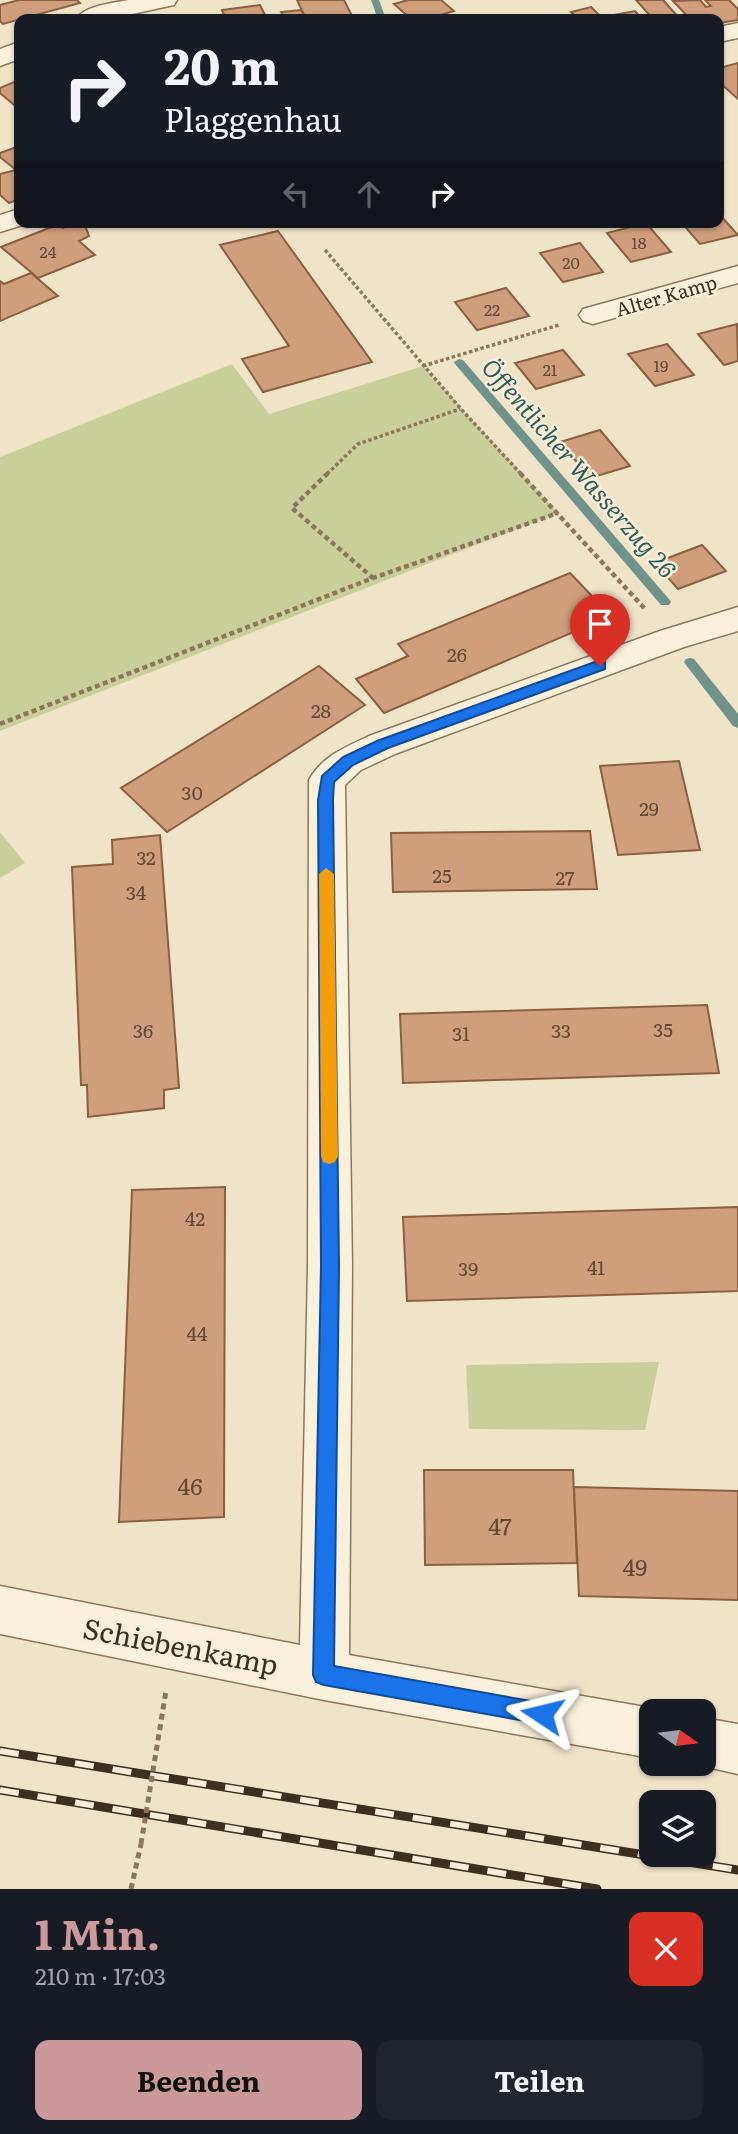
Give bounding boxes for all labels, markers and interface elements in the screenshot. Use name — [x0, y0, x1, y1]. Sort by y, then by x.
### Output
text: 20 m — [164, 27, 279, 100]
icon: right — [49, 42, 140, 133]
text: Plaggenhau — [164, 94, 342, 142]
icon: left — [277, 175, 315, 213]
icon: ahead — [350, 175, 388, 213]
icon: right — [423, 175, 461, 213]
house number: 18 — [631, 230, 647, 254]
house number: 24 — [40, 239, 57, 263]
house number: 20 — [562, 250, 580, 274]
street label: Alter Kamp — [612, 267, 720, 323]
house number: 22 — [484, 297, 500, 321]
water label: Öffentlicher Wasserzug 26 — [475, 350, 685, 584]
house number: 19 — [654, 353, 668, 377]
house number: 21 — [543, 357, 558, 381]
pin — [570, 594, 630, 666]
icon: arrive — [581, 605, 619, 643]
house number: 26 — [447, 640, 467, 668]
house number: 28 — [311, 696, 331, 724]
house number: 30 — [181, 778, 203, 806]
house number: 29 — [639, 794, 659, 822]
house number: 32 — [136, 843, 156, 871]
house number: 25 — [432, 861, 452, 889]
house number: 27 — [555, 863, 575, 891]
house number: 34 — [126, 878, 147, 906]
house number: 35 — [653, 1015, 673, 1043]
house number: 36 — [133, 1016, 153, 1044]
house number: 33 — [551, 1016, 571, 1044]
house number: 31 — [452, 1019, 470, 1047]
house number: 42 — [185, 1204, 205, 1232]
house number: 41 — [587, 1253, 605, 1281]
house number: 39 — [458, 1254, 478, 1282]
house number: 44 — [187, 1319, 208, 1347]
house number: 46 — [177, 1468, 203, 1502]
house number: 47 — [488, 1508, 512, 1542]
house number: 49 — [623, 1549, 647, 1583]
street label: Schiebenkamp — [80, 1606, 282, 1684]
position arrow — [505, 1677, 579, 1751]
north arrow — [639, 1699, 716, 1776]
map controls — [639, 1699, 716, 1867]
button: layers — [639, 1790, 716, 1867]
text: 1 Min. — [35, 1901, 160, 1963]
button: close — [629, 1912, 703, 1986]
text: 210 m · 17:03 — [35, 1958, 166, 1992]
button: Beenden — [35, 2040, 362, 2120]
button: Teilen — [376, 2040, 703, 2120]

